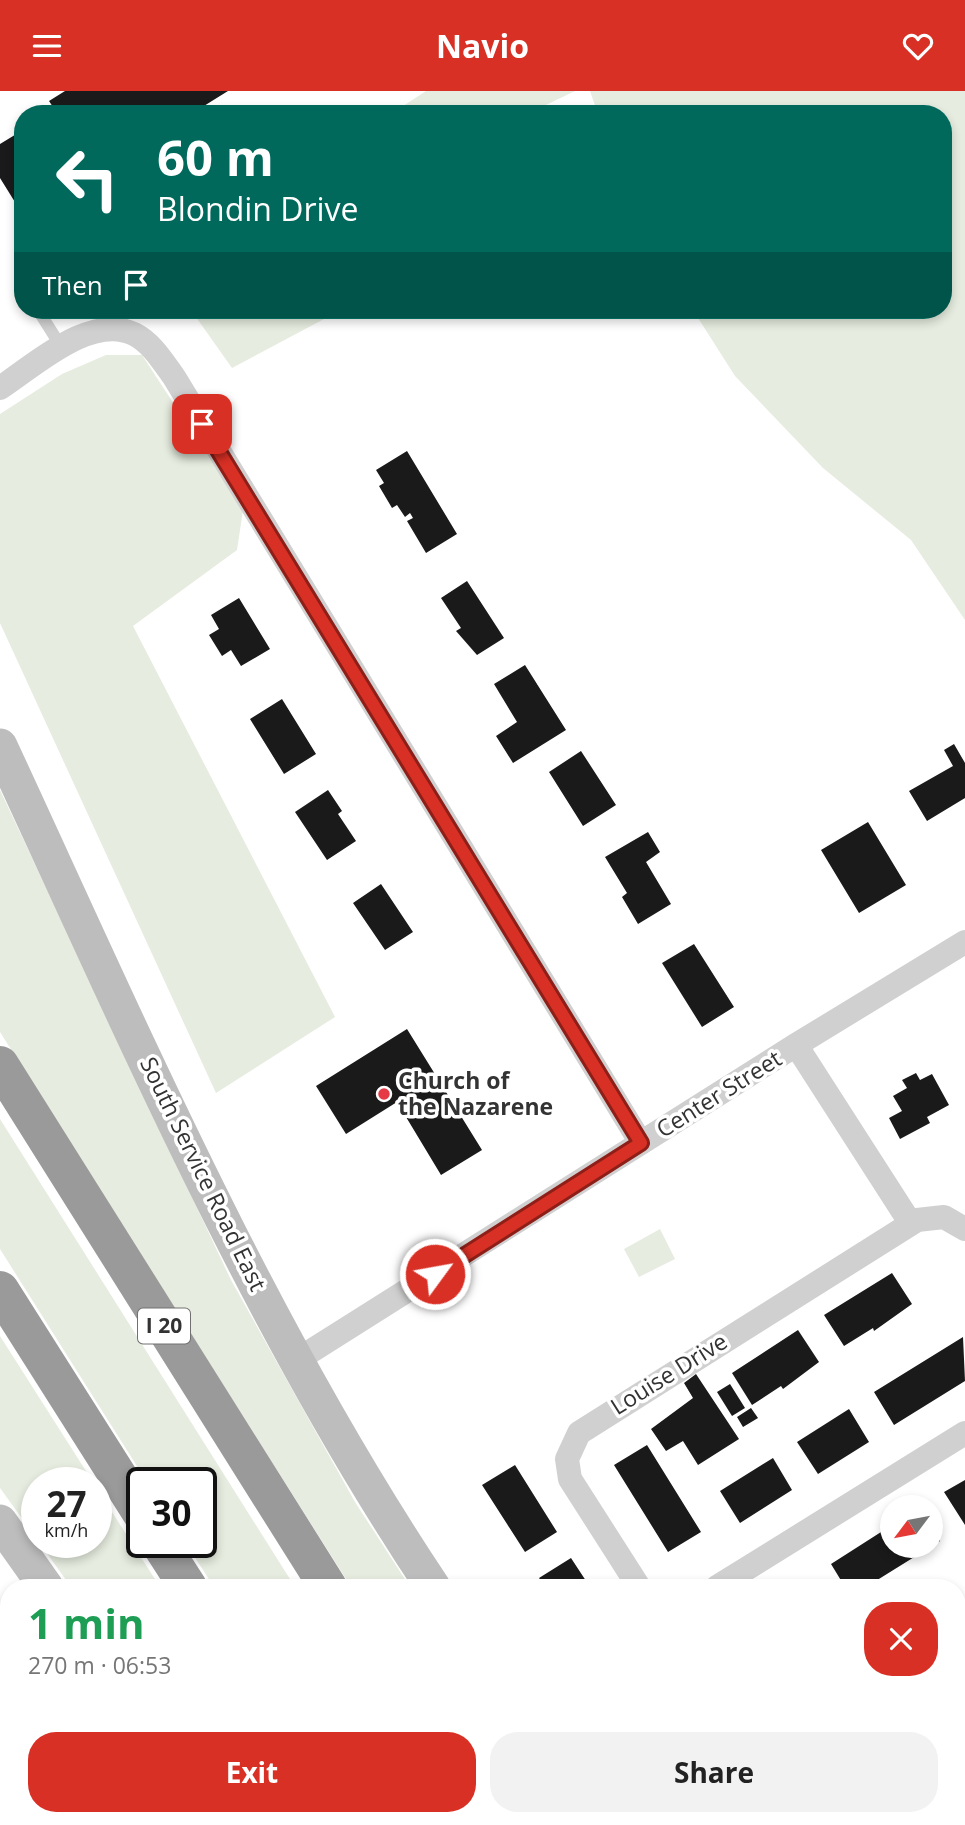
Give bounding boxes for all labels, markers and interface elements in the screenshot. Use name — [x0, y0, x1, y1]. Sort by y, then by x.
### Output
text: Navio — [436, 24, 529, 67]
icon: menu — [28, 27, 66, 65]
icon: heart — [899, 27, 937, 65]
text: 60 m — [157, 124, 274, 190]
icon: left — [42, 133, 133, 224]
text: Blondin Drive — [157, 187, 359, 230]
icon: arrive — [117, 266, 155, 304]
text: Then — [42, 267, 103, 303]
pin — [172, 394, 232, 454]
icon: arrive — [183, 405, 221, 443]
street label: Center Street — [650, 1042, 787, 1144]
street label: South Service Road East — [133, 1051, 275, 1296]
place label: Church of the Nazarene — [398, 1064, 553, 1122]
marker: Church of the Nazarene — [376, 1086, 392, 1102]
position arrow — [398, 1237, 472, 1311]
road number: I 20 — [138, 1309, 190, 1343]
street label: Louise Drive — [604, 1325, 733, 1422]
speed limit sign: 30 — [126, 1467, 217, 1558]
text: 27 — [46, 1480, 87, 1527]
north arrow — [880, 1495, 943, 1557]
map controls — [880, 1495, 943, 1558]
text: km/h — [45, 1518, 88, 1542]
text: 1 min — [28, 1594, 145, 1651]
button: close — [864, 1602, 938, 1676]
text: 270 m · 06:53 — [28, 1649, 171, 1681]
button: Exit — [28, 1732, 476, 1812]
button: Share — [490, 1732, 938, 1812]

